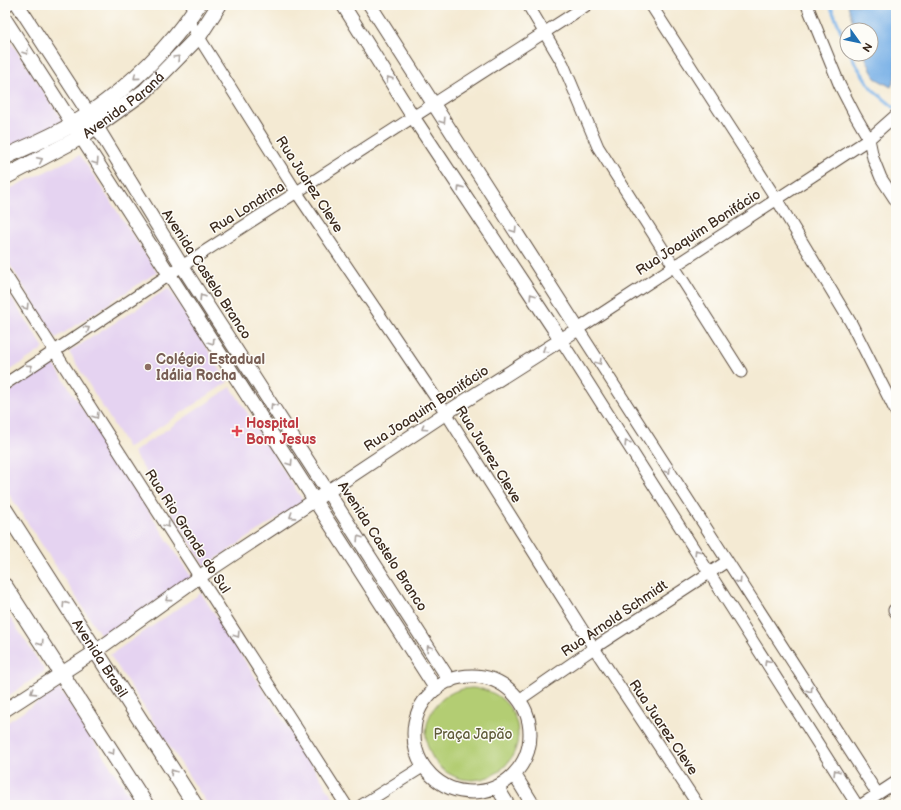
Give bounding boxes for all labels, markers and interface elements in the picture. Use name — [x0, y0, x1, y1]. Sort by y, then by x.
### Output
north arrow — [839, 22, 879, 62]
text: N — [859, 40, 875, 54]
one-way arrow — [21, 48, 29, 55]
one-way arrow — [172, 55, 180, 63]
street label: Avenida Paraná — [79, 68, 168, 142]
one-way arrow — [133, 72, 141, 79]
one-way arrow — [386, 76, 394, 83]
one-way arrow — [438, 117, 446, 124]
street label: Rua Juarez Cleve — [272, 133, 347, 236]
one-way arrow — [36, 157, 43, 165]
one-way arrow — [92, 157, 99, 164]
street label: Rua Londrina — [207, 178, 288, 237]
one-way arrow — [457, 185, 465, 192]
street label: Rua Joaquim Bonifácio — [633, 186, 764, 279]
street label: Avenida Castelo Branco — [158, 206, 255, 342]
one-way arrow — [509, 226, 516, 233]
one-way arrow — [529, 293, 537, 300]
one-way arrow — [200, 294, 207, 301]
one-way arrow — [21, 302, 28, 309]
one-way arrow — [83, 326, 90, 334]
one-way arrow — [207, 337, 214, 344]
one-way arrow — [542, 346, 549, 353]
place label: Colégio Estadual Idália Rocha — [156, 351, 265, 384]
one-way arrow — [594, 358, 601, 365]
marker: Colégio Estadual Idália Rocha — [143, 362, 153, 372]
street label: Rua Joaquim Bonifácio — [361, 362, 492, 455]
one-way arrow — [25, 365, 32, 372]
one-way arrow — [271, 403, 278, 410]
street label: Rua Juarez Cleve — [452, 403, 525, 506]
one-way arrow — [92, 412, 99, 419]
place label: Hospital Bom Jesus — [246, 415, 316, 448]
one-way arrow — [421, 423, 428, 431]
marker: Hospital Bom Jesus — [231, 425, 243, 437]
one-way arrow — [624, 440, 632, 447]
one-way arrow — [285, 458, 292, 465]
street label: Rua Rio Grande do Sul — [141, 466, 234, 596]
one-way arrow — [664, 467, 671, 474]
street label: Avenida Castelo Branco — [334, 478, 431, 614]
one-way arrow — [290, 511, 297, 518]
one-way arrow — [162, 521, 169, 528]
one-way arrow — [356, 535, 364, 542]
one-way arrow — [695, 549, 702, 556]
street label: Rua Arnold Schmidt — [558, 576, 671, 660]
one-way arrow — [734, 577, 741, 584]
one-way arrow — [165, 595, 172, 602]
one-way arrow — [62, 601, 70, 608]
street label: Avenida Brasil — [68, 616, 131, 701]
one-way arrow — [232, 631, 240, 638]
one-way arrow — [36, 639, 44, 646]
one-way arrow — [426, 645, 434, 652]
one-way arrow — [764, 659, 772, 666]
street label: Rua Juarez Cleve — [625, 676, 702, 778]
one-way arrow — [805, 686, 812, 693]
one-way arrow — [30, 687, 37, 695]
park label: Praça Japão — [434, 726, 513, 743]
one-way arrow — [107, 748, 115, 755]
one-way arrow — [171, 769, 178, 776]
one-way arrow — [833, 769, 841, 776]

